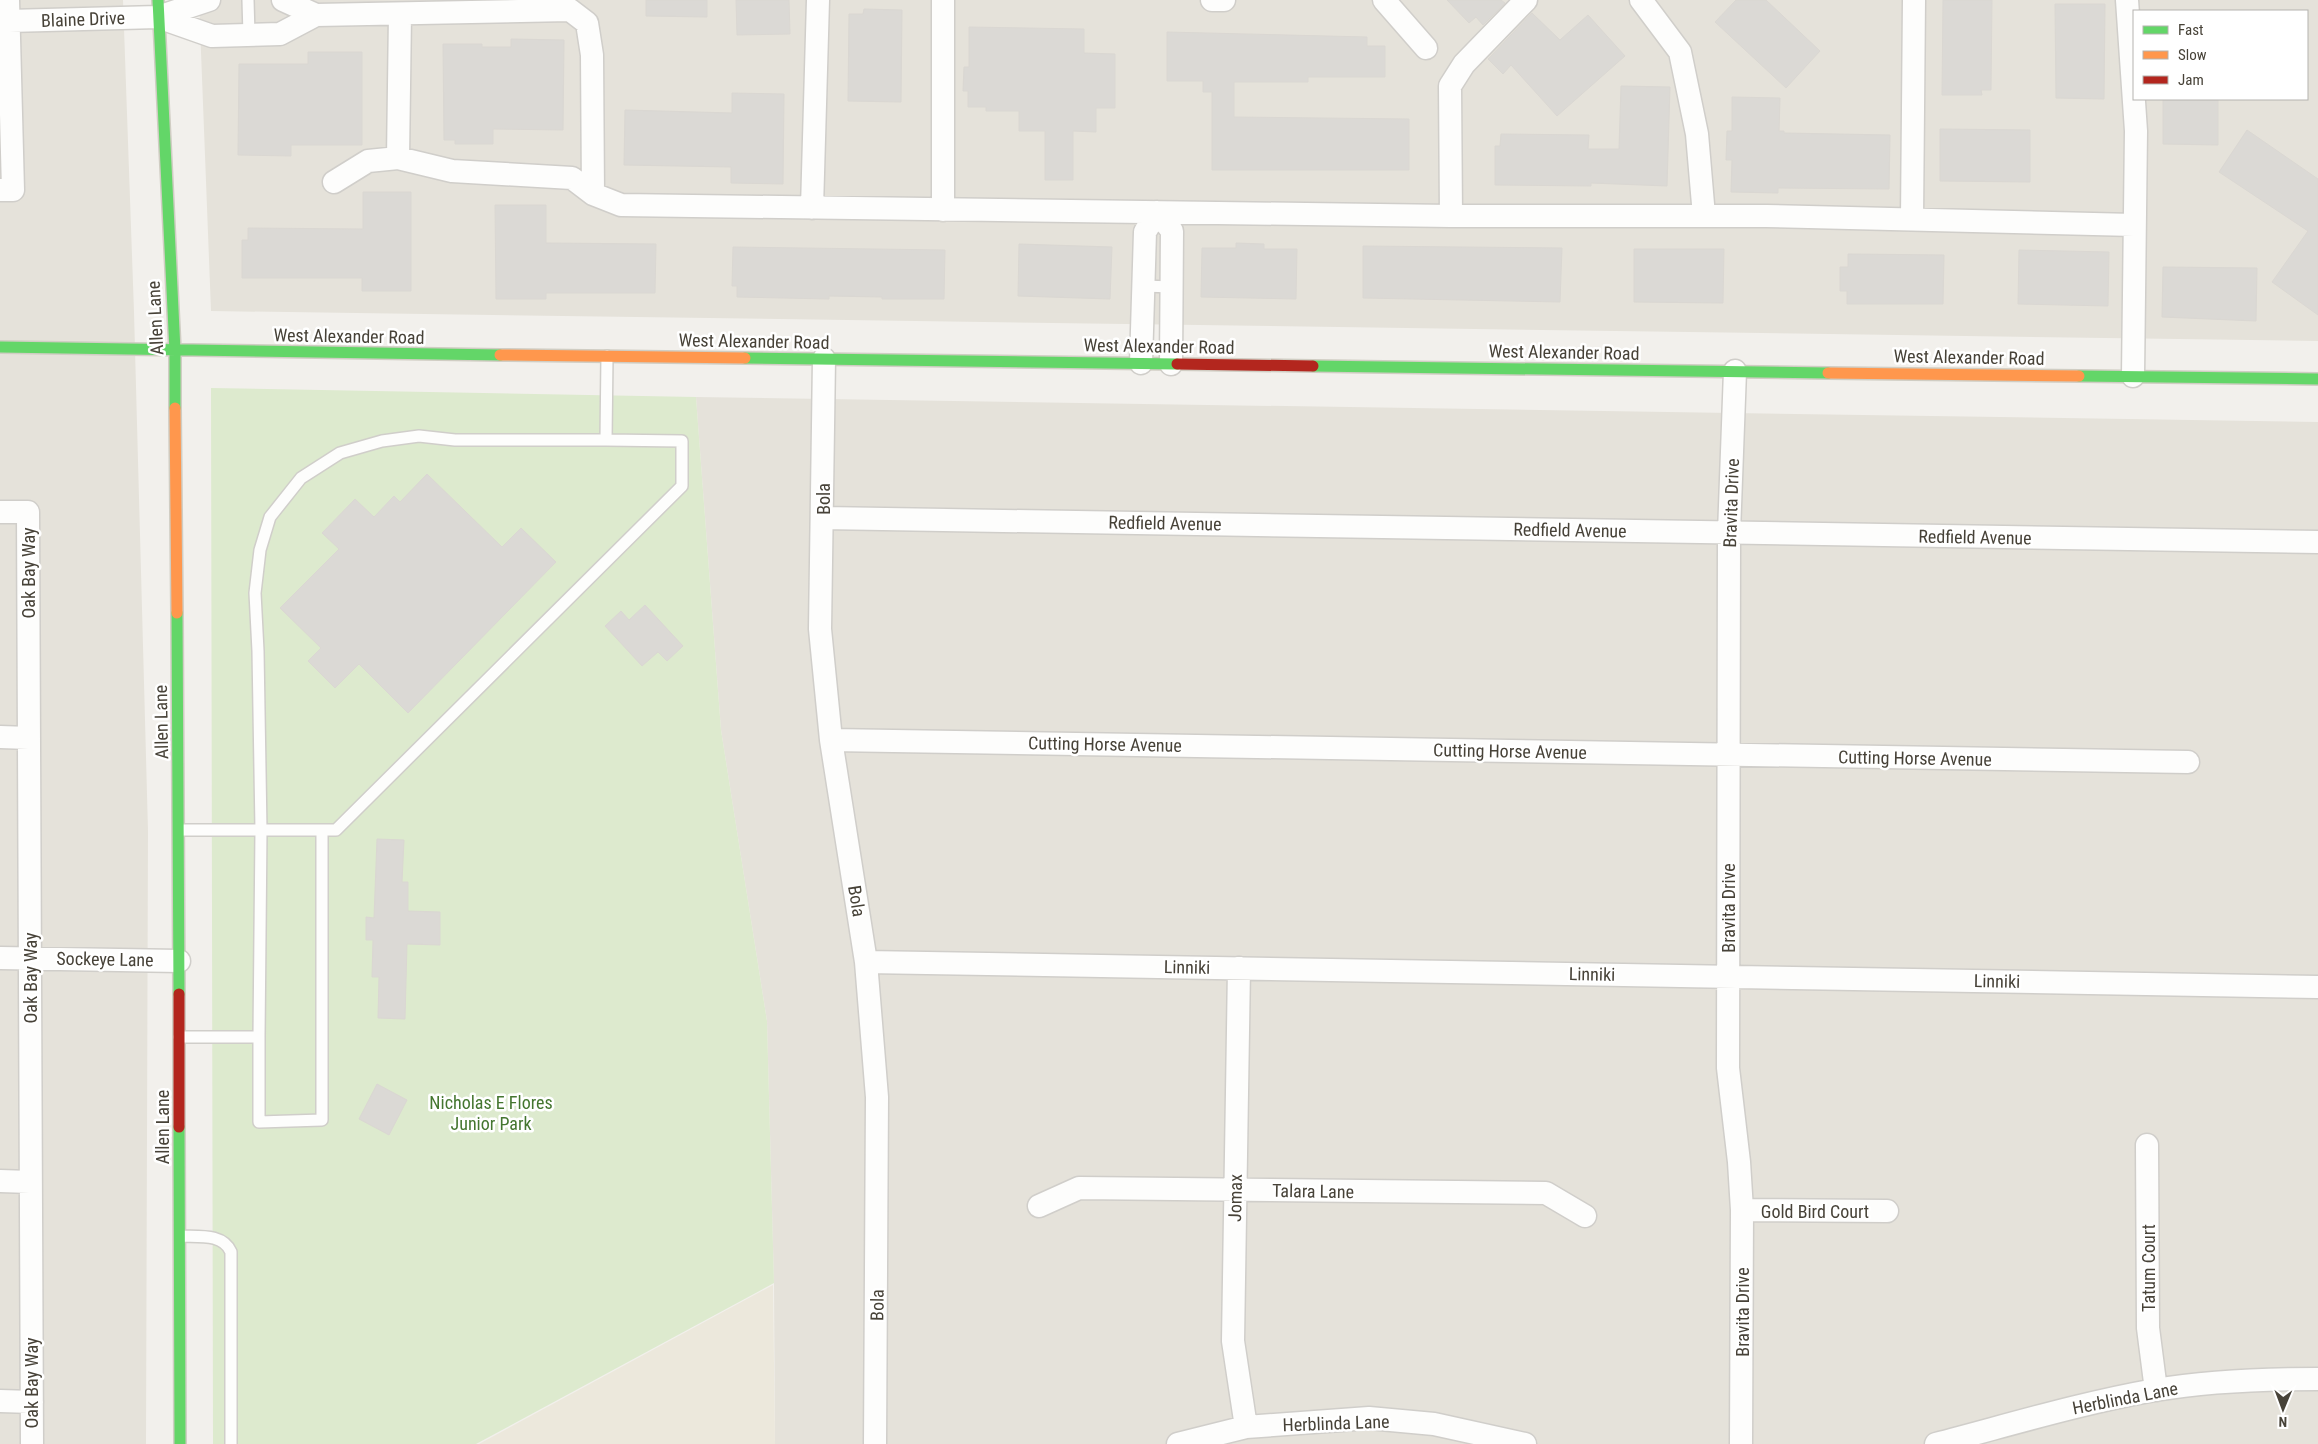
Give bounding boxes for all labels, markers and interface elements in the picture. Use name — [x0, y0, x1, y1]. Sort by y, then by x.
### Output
street label: Blaine Drive — [41, 7, 125, 31]
legend — [2133, 10, 2308, 100]
text: Fast — [2178, 21, 2203, 39]
text: Slow — [2178, 46, 2207, 64]
text: Jam — [2178, 71, 2204, 89]
street label: Allen Lane — [143, 280, 167, 356]
street label: West Alexander Road — [273, 324, 425, 348]
street label: West Alexander Road — [678, 329, 830, 353]
street label: West Alexander Road — [1083, 334, 1235, 358]
street label: West Alexander Road — [1488, 340, 1640, 364]
street label: West Alexander Road — [1893, 345, 2045, 369]
street label: Bravita Drive — [1719, 458, 1743, 548]
street label: Bola — [813, 483, 834, 515]
street label: Redfield Avenue — [1108, 512, 1222, 534]
street label: Redfield Avenue — [1513, 519, 1627, 541]
street label: Redfield Avenue — [1918, 526, 2032, 548]
street label: Oak Bay Way — [18, 527, 39, 619]
street label: Allen Lane — [150, 685, 172, 759]
street label: Cutting Horse Avenue — [1028, 732, 1182, 756]
street label: Cutting Horse Avenue — [1433, 739, 1587, 763]
street label: Cutting Horse Avenue — [1838, 746, 1992, 770]
street label: Bravita Drive — [1718, 863, 1739, 953]
street label: Bola — [844, 884, 870, 918]
street label: Oak Bay Way — [20, 932, 41, 1024]
street label: Sockeye Lane — [56, 948, 154, 970]
street label: Linniki — [1164, 956, 1210, 978]
street label: Linniki — [1569, 963, 1615, 985]
street label: Linniki — [1974, 970, 2020, 992]
street label: Allen Lane — [152, 1090, 173, 1164]
park label: Nicholas E Flores Junior Park — [429, 1092, 553, 1134]
street label: Jomax — [1224, 1174, 1246, 1222]
street label: Talara Lane — [1272, 1180, 1354, 1202]
street label: Gold Bird Court — [1761, 1201, 1869, 1222]
street label: Tatum Court — [2138, 1224, 2159, 1312]
street label: Bravita Drive — [1732, 1267, 1753, 1357]
street label: Bola — [866, 1289, 888, 1321]
street label: Oak Bay Way — [21, 1337, 42, 1429]
street label: Herblinda Lane — [2070, 1377, 2180, 1419]
north arrow — [2258, 1384, 2308, 1434]
street label: Herblinda Lane — [1282, 1411, 1390, 1435]
text: N — [2278, 1414, 2287, 1430]

